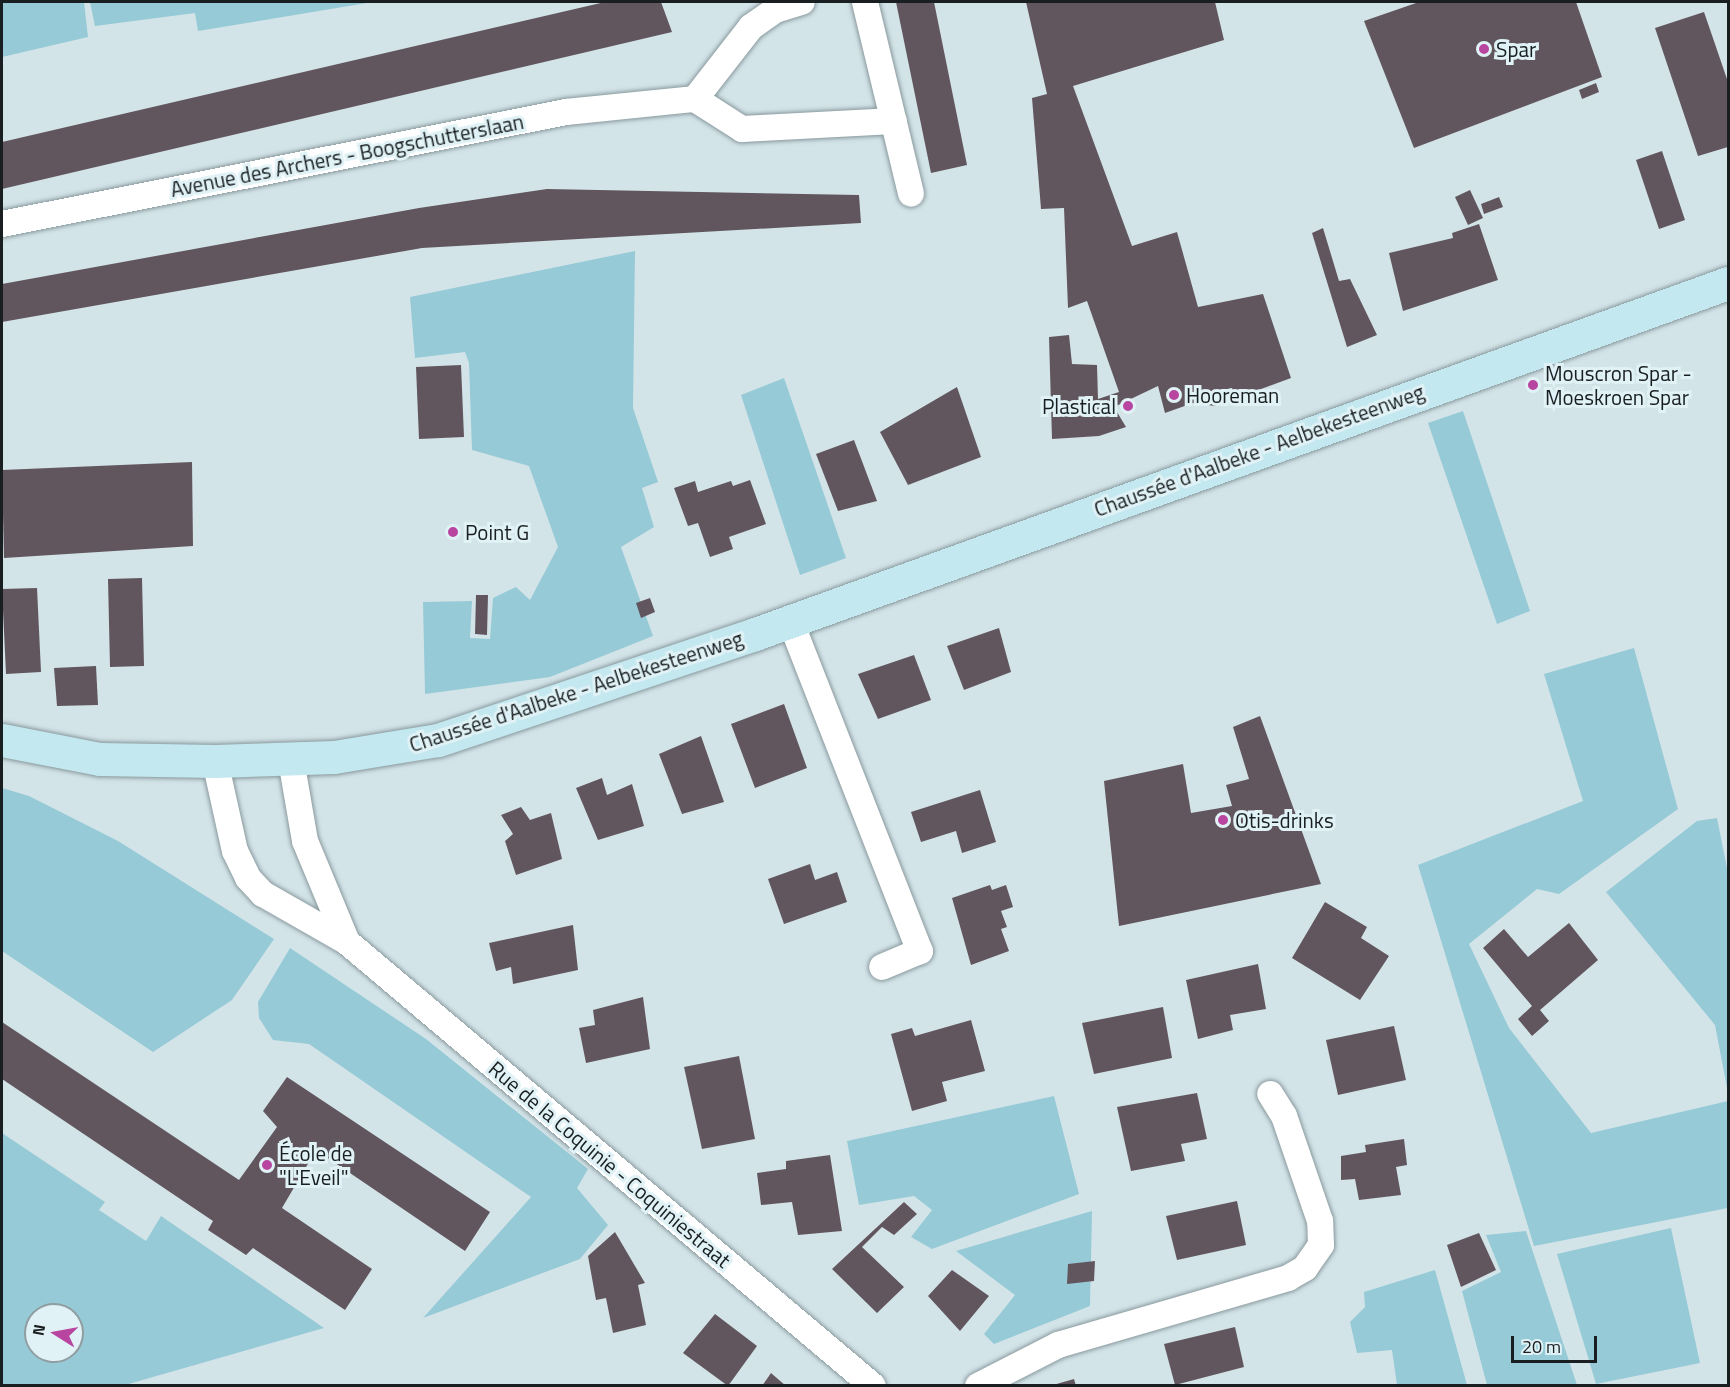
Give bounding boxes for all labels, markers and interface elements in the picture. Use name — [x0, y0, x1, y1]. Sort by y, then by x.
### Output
place label: Spar — [1496, 36, 1536, 62]
marker: Spar — [1477, 42, 1491, 56]
street label: Avenue des Archers - Boogschutterslaan — [168, 108, 526, 202]
place label: Mouscron Spar - Moeskroen Spar — [1545, 360, 1692, 410]
street label: Chaussée d'Aalbeke - Aelbekesteenweg — [1091, 378, 1427, 522]
marker: Mouscron Spar - Moeskroen Spar — [1526, 378, 1540, 392]
place label: Hooreman — [1186, 382, 1279, 408]
marker: Hooreman — [1167, 388, 1181, 402]
place label: Plastical — [1042, 393, 1116, 419]
marker: Plastical — [1121, 399, 1135, 413]
place label: Point G — [465, 519, 529, 545]
marker: Point G — [446, 525, 460, 539]
street label: Chaussée d'Aalbeke - Aelbekesteenweg — [406, 625, 746, 757]
place label: Otis-drinks — [1235, 807, 1334, 833]
marker: Otis-drinks — [1216, 813, 1230, 827]
street label: Rue de la Coquinie - Coquiniestraat — [484, 1055, 736, 1273]
place label: École de "L'Eveil" — [279, 1140, 352, 1190]
marker: École de "L'Eveil" — [260, 1158, 274, 1172]
north arrow — [24, 1303, 84, 1363]
text: N — [25, 1322, 51, 1338]
scale bar — [1514, 1324, 1600, 1362]
text: 20 m — [1522, 1333, 1561, 1360]

